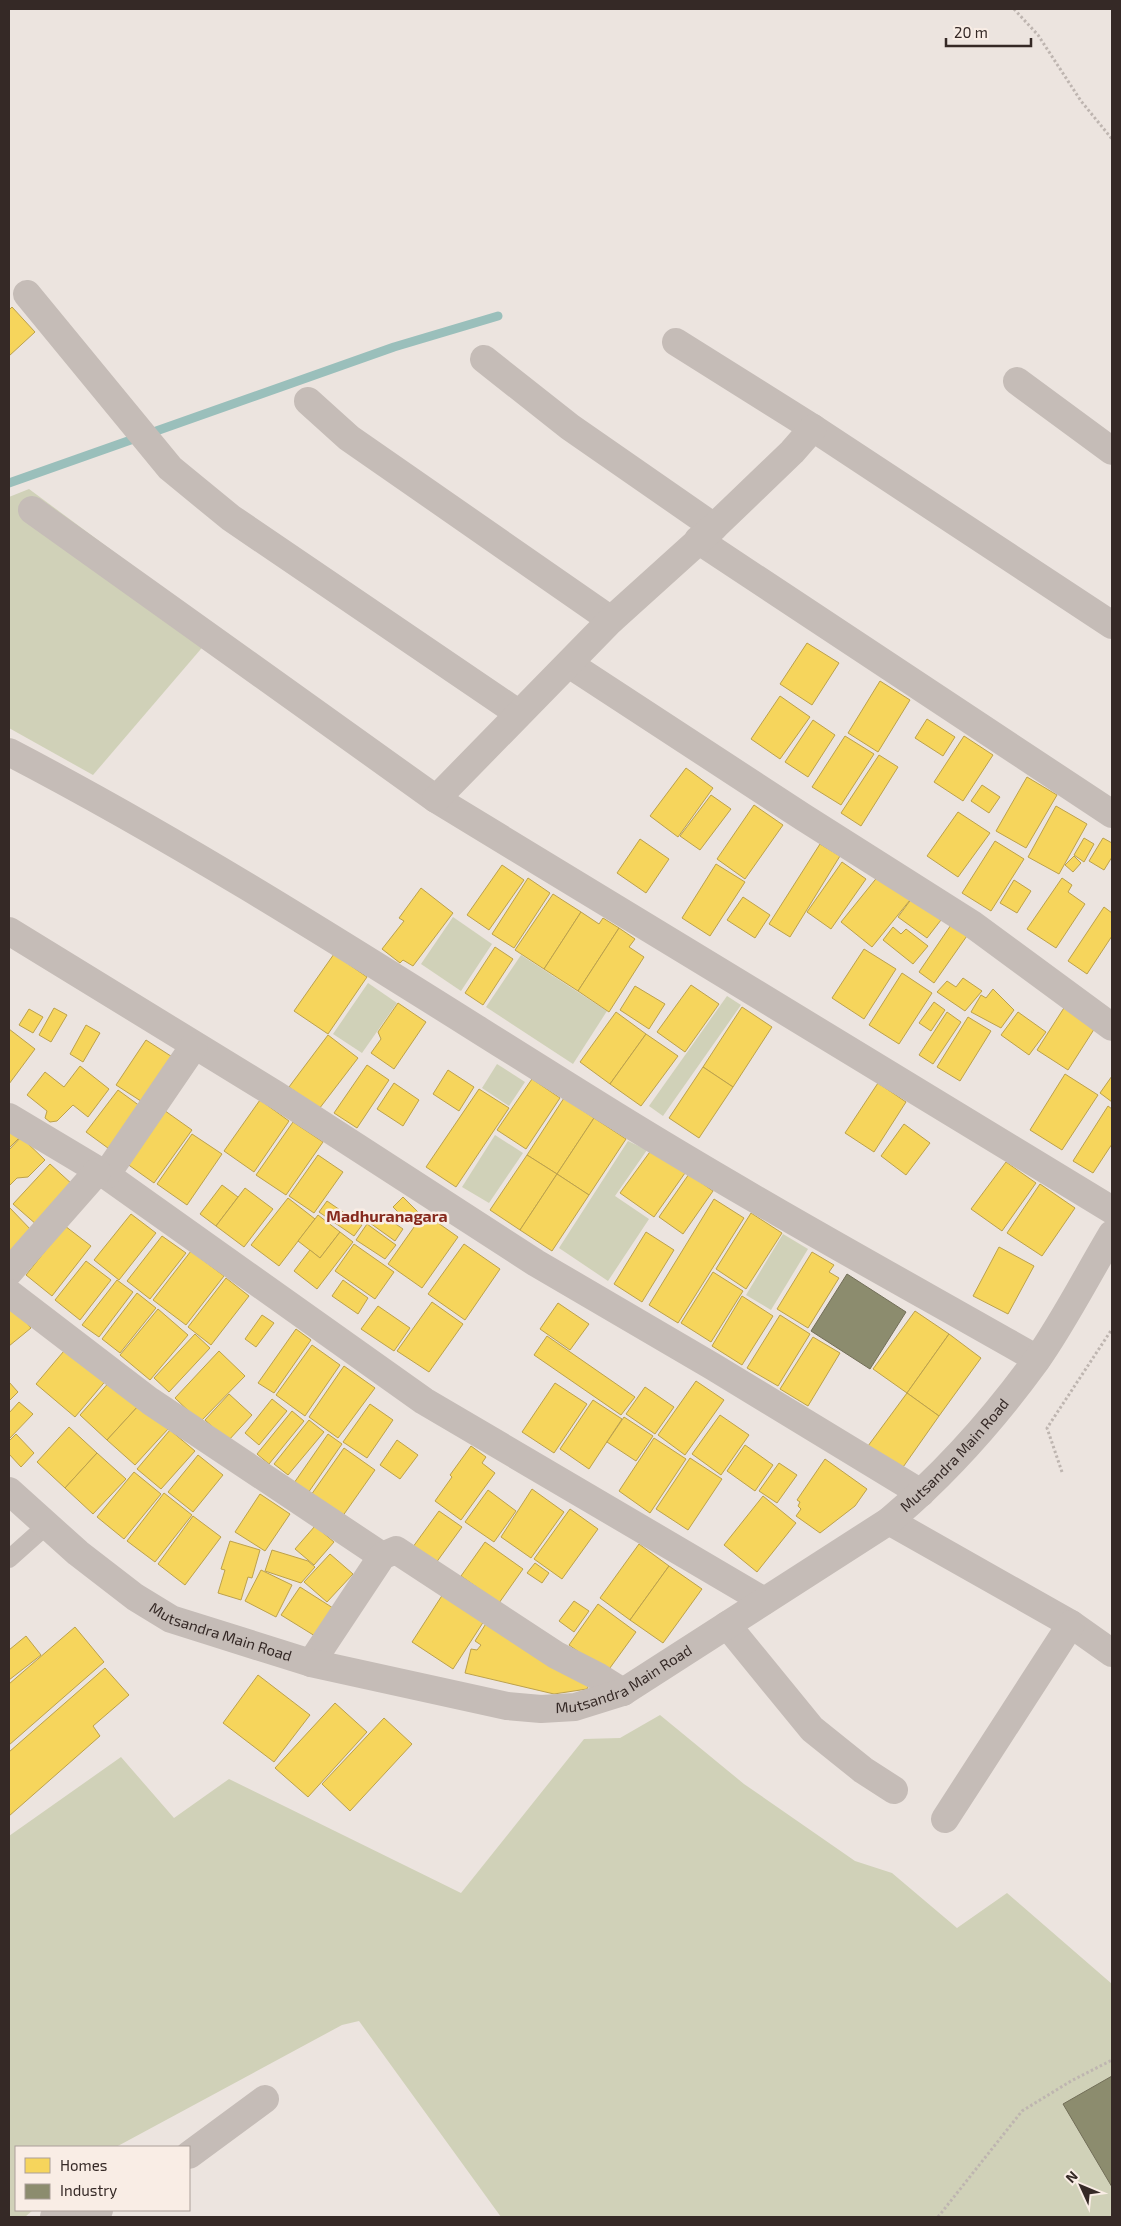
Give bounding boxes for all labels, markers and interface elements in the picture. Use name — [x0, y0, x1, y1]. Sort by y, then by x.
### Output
scale bar — [946, 15, 1031, 47]
text: 20 m — [954, 23, 988, 41]
district label: Madhuranagara — [326, 1206, 448, 1225]
street label: Mutsandra Main Road — [896, 1394, 1012, 1515]
street label: Mutsandra Main Road — [146, 1598, 294, 1664]
street label: Mutsandra Main Road — [555, 1640, 695, 1716]
legend — [15, 2146, 190, 2211]
text: Homes — [60, 2156, 107, 2174]
north arrow — [1056, 2161, 1106, 2211]
text: N — [1062, 2167, 1081, 2186]
text: Industry — [60, 2181, 117, 2199]

